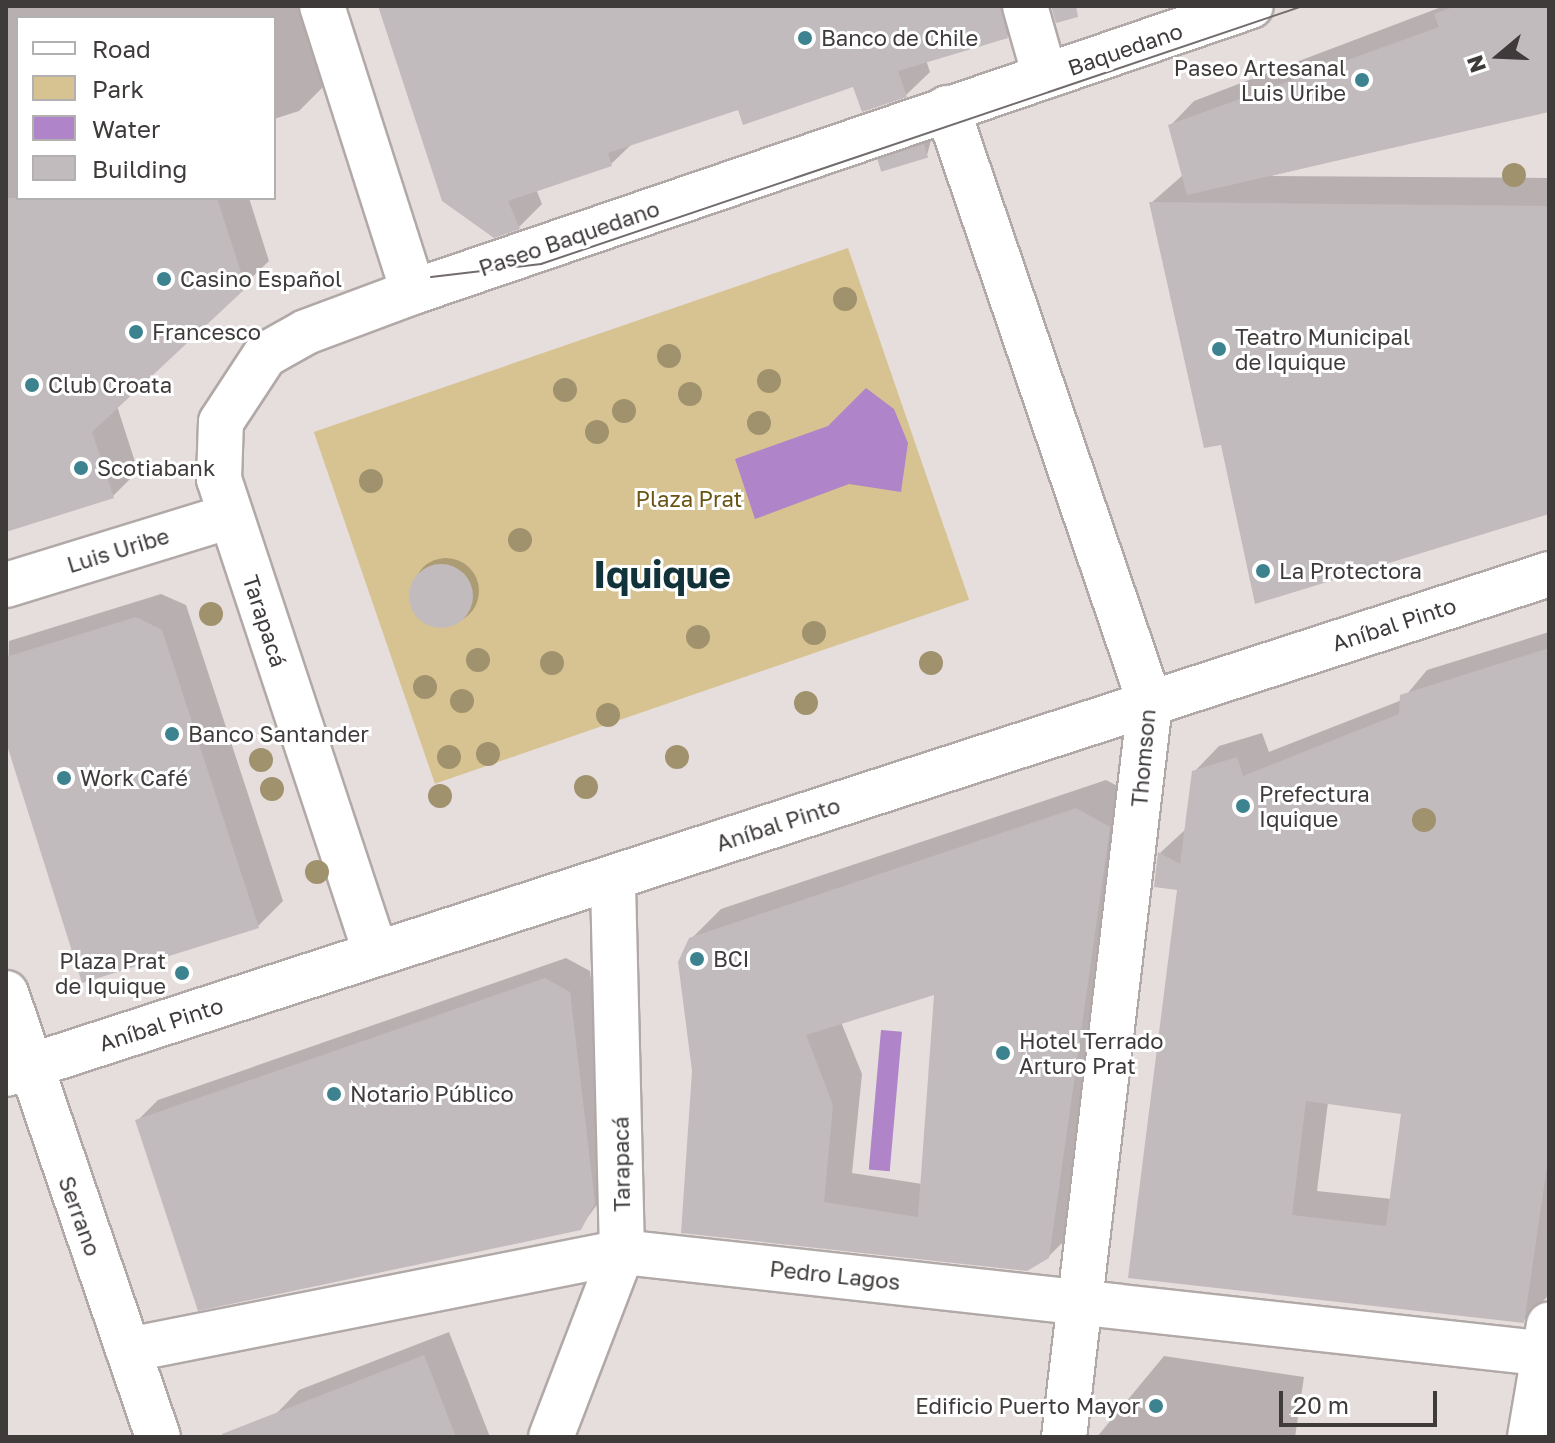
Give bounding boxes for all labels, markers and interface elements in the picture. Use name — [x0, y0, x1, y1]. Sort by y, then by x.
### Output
legend — [16, 16, 276, 200]
north arrow — [1459, 16, 1539, 96]
street label: Baquedano — [1064, 17, 1186, 81]
place label: Banco de Chile — [821, 25, 978, 51]
marker: Banco de Chile — [796, 29, 814, 47]
text: Road — [92, 34, 151, 63]
text: N — [1460, 52, 1491, 76]
place label: Paseo Artesanal Luis Uribe — [1174, 54, 1346, 106]
marker: Paseo Artesanal Luis Uribe — [1353, 71, 1371, 89]
text: Park — [92, 74, 144, 103]
text: Water — [92, 114, 160, 143]
text: Building — [92, 154, 187, 183]
street label: Paseo Baquedano — [475, 195, 663, 281]
place label: Casino Español — [180, 266, 342, 292]
marker: Casino Español — [155, 270, 173, 288]
place label: Francesco — [152, 319, 261, 345]
marker: Francesco — [127, 323, 145, 341]
place label: Teatro Municipal de Iquique — [1235, 323, 1410, 374]
marker: Teatro Municipal de Iquique — [1210, 340, 1228, 358]
place label: Club Croata — [48, 372, 172, 398]
marker: Club Croata — [23, 376, 41, 394]
place label: Scotiabank — [97, 455, 215, 481]
marker: Scotiabank — [72, 459, 90, 477]
park label: Plaza Prat — [636, 486, 742, 512]
street label: Luis Uribe — [64, 522, 172, 578]
district label: Iquique — [593, 551, 731, 597]
place label: La Protectora — [1279, 558, 1422, 584]
marker: La Protectora — [1254, 562, 1272, 580]
street label: Tarapacá — [238, 572, 292, 670]
street label: Aníbal Pinto — [1329, 592, 1459, 656]
street label: Thomson — [1126, 708, 1160, 808]
place label: Banco Santander — [188, 721, 369, 747]
marker: Banco Santander — [163, 725, 181, 743]
place label: Work Café — [80, 765, 188, 791]
marker: Work Café — [55, 769, 73, 787]
place label: Prefectura Iquique — [1259, 780, 1370, 832]
street label: Aníbal Pinto — [713, 792, 843, 856]
marker: Prefectura Iquique — [1234, 797, 1252, 815]
place label: BCI — [713, 946, 749, 972]
place label: Plaza Prat de Iquique — [55, 947, 166, 998]
marker: BCI — [688, 950, 706, 968]
marker: Plaza Prat de Iquique — [173, 964, 191, 982]
street label: Aníbal Pinto — [96, 992, 226, 1056]
place label: Hotel Terrado Arturo Prat — [1019, 1027, 1164, 1078]
marker: Hotel Terrado Arturo Prat — [994, 1044, 1012, 1062]
place label: Notario Público — [350, 1081, 514, 1107]
marker: Notario Público — [325, 1085, 343, 1103]
street label: Tarapacá — [607, 1116, 635, 1212]
street label: Serrano — [53, 1173, 107, 1259]
street label: Pedro Lagos — [768, 1255, 902, 1295]
scale bar — [1283, 1375, 1441, 1425]
text: 20 m — [1293, 1390, 1349, 1419]
place label: Edificio Puerto Mayor — [915, 1393, 1140, 1419]
marker: Edificio Puerto Mayor — [1147, 1397, 1165, 1415]

